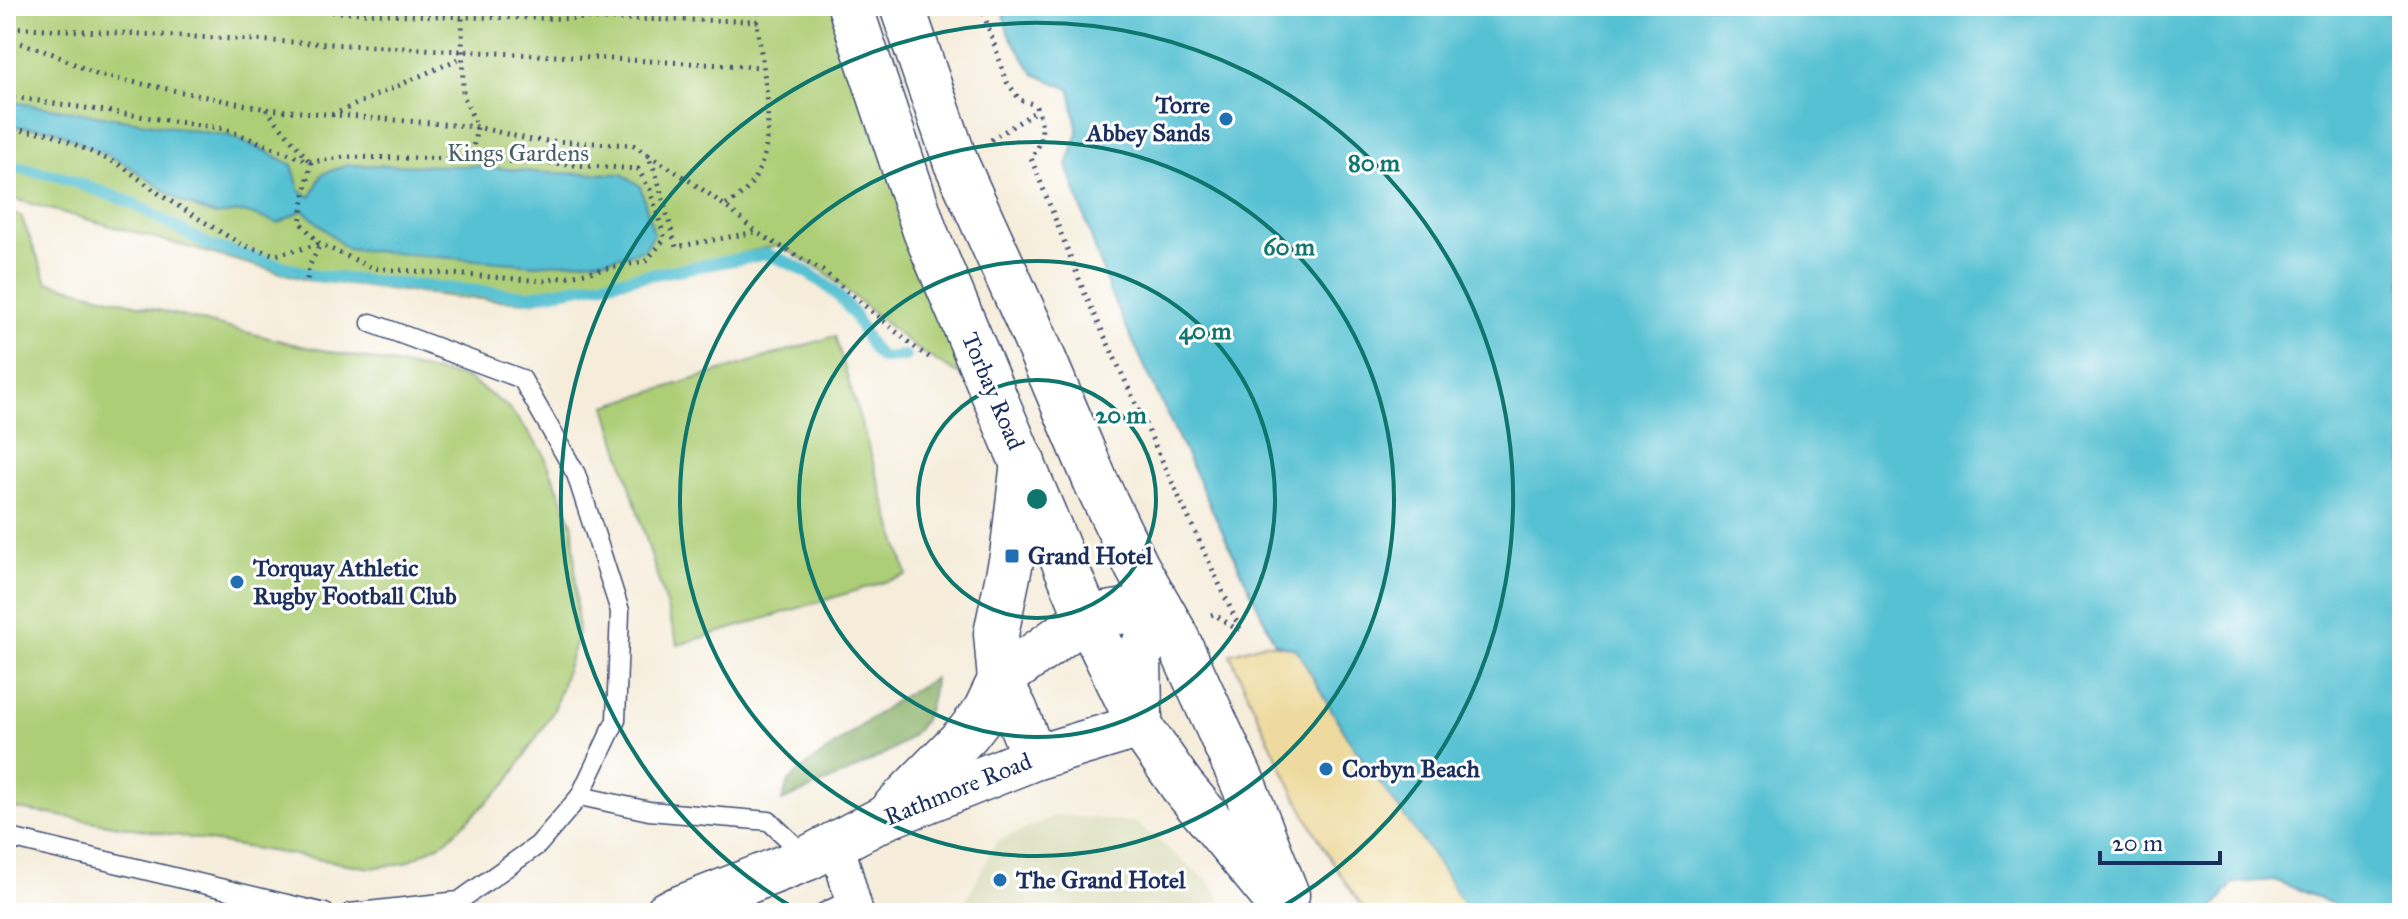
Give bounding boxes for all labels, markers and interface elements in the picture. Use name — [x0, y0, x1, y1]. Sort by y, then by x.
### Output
place label: Torre Abbey Sands — [1085, 90, 1210, 148]
marker: Torre Abbey Sands — [1217, 110, 1235, 128]
park label: Kings Gardens — [447, 138, 589, 168]
text: 80 m — [1348, 148, 1401, 178]
text: 60 m — [1263, 232, 1316, 262]
text: 40 m — [1179, 316, 1232, 346]
street label: Torbay Road — [955, 328, 1031, 454]
text: 20 m — [1095, 400, 1147, 430]
centre of rings — [1023, 485, 1051, 513]
place label: Grand Hotel — [1028, 541, 1153, 571]
marker: Grand Hotel — [1003, 547, 1021, 565]
place label: Torquay Athletic Rugby Football Club — [252, 553, 457, 611]
marker: Torquay Athletic Rugby Football Club — [228, 573, 246, 591]
street label: Rathmore Road — [880, 746, 1036, 832]
place label: Corbyn Beach — [1342, 754, 1480, 784]
marker: Corbyn Beach — [1317, 760, 1335, 778]
scale bar — [2100, 815, 2220, 865]
text: 20 m — [2112, 828, 2163, 858]
place label: The Grand Hotel — [1015, 865, 1186, 895]
marker: The Grand Hotel — [991, 871, 1009, 889]

